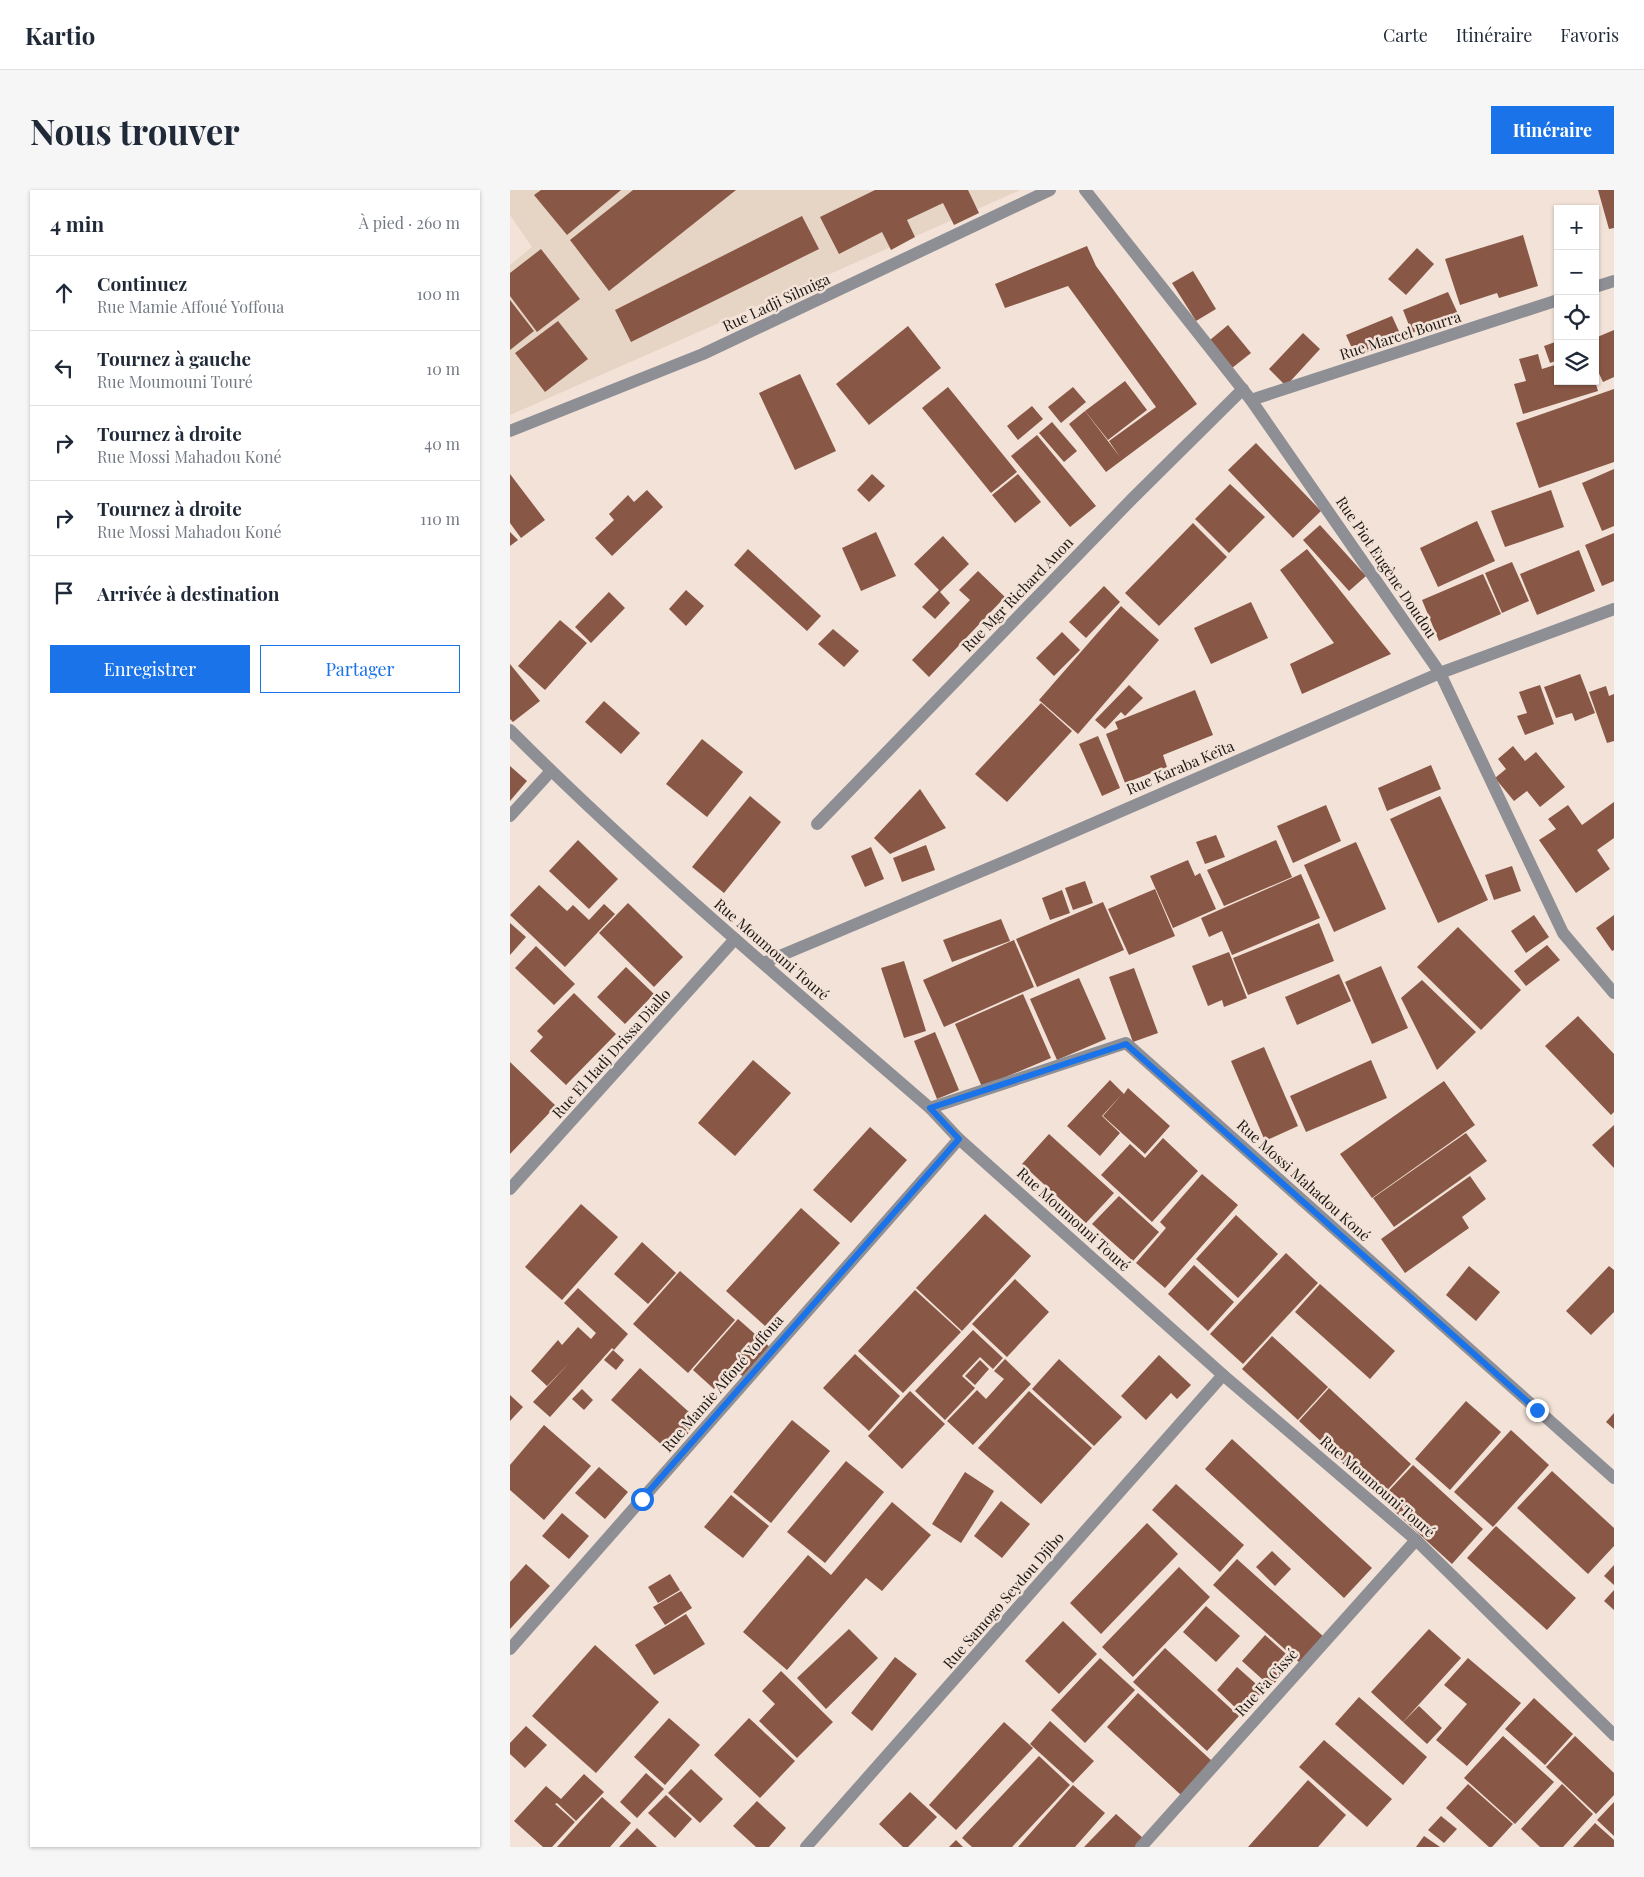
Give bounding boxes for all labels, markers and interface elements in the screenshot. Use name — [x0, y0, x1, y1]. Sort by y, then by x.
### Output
text: Kartio — [25, 19, 95, 51]
text: Carte — [1383, 23, 1428, 47]
text: Itinéraire — [1456, 23, 1532, 47]
text: Favoris — [1560, 23, 1619, 47]
button: Itinéraire — [1491, 106, 1614, 154]
text: Nous trouver — [30, 107, 240, 154]
map controls — [1554, 205, 1599, 385]
button: + — [1554, 205, 1599, 250]
text: 4 min — [50, 209, 104, 237]
text: À pied · 260 m — [359, 212, 460, 233]
button: − — [1554, 250, 1599, 295]
street label: Rue Ladji Silmiga — [719, 268, 834, 336]
text: Continuez — [97, 270, 187, 296]
icon: ahead — [50, 279, 78, 307]
text: 100 m — [417, 283, 460, 304]
button: locate — [1554, 295, 1599, 340]
text: Rue Mamie Affoué Yoffoua — [97, 296, 284, 317]
street label: Rue Marcel Bourra — [1337, 306, 1464, 364]
button: layers — [1554, 340, 1599, 385]
text: Tournez à gauche — [97, 345, 251, 371]
icon: left — [50, 354, 78, 382]
text: 10 m — [426, 358, 460, 379]
text: Rue Moumouni Touré — [97, 371, 253, 392]
text: Tournez à droite — [97, 420, 242, 446]
icon: right — [50, 429, 78, 457]
text: 40 m — [424, 433, 460, 454]
text: Rue Mossi Mahadou Koné — [97, 446, 282, 467]
street label: Rue Piot Eugène Doudou — [1332, 492, 1442, 642]
text: Tournez à droite — [97, 495, 242, 521]
icon: right — [50, 504, 78, 532]
text: 110 m — [420, 508, 460, 529]
text: Rue Mossi Mahadou Koné — [97, 521, 282, 542]
street label: Rue Mgr Richard Anon — [957, 532, 1077, 656]
icon: arrive — [50, 579, 78, 607]
text: Arrivée à destination — [97, 580, 279, 606]
button: Enregistrer — [50, 645, 250, 693]
button: Partager — [260, 645, 460, 693]
street label: Rue Karaba Keïta — [1123, 735, 1237, 799]
street label: Rue Moumouni Touré — [710, 894, 834, 1004]
street label: Rue El Hadj Drissa Diallo — [547, 984, 675, 1122]
street label: Rue Mossi Mahadou Koné — [1233, 1115, 1375, 1245]
street label: Rue Moumouni Touré — [1013, 1163, 1135, 1275]
street label: Rue Mamie Affoué Yoffoua — [657, 1310, 787, 1456]
route end — [1526, 1399, 1549, 1422]
street label: Rue Moumouni Touré — [1316, 1431, 1440, 1541]
route start — [631, 1488, 654, 1511]
street label: Rue Samogo Seydou Djibo — [938, 1527, 1068, 1673]
street label: Rue Fa Cissé — [1230, 1644, 1302, 1720]

